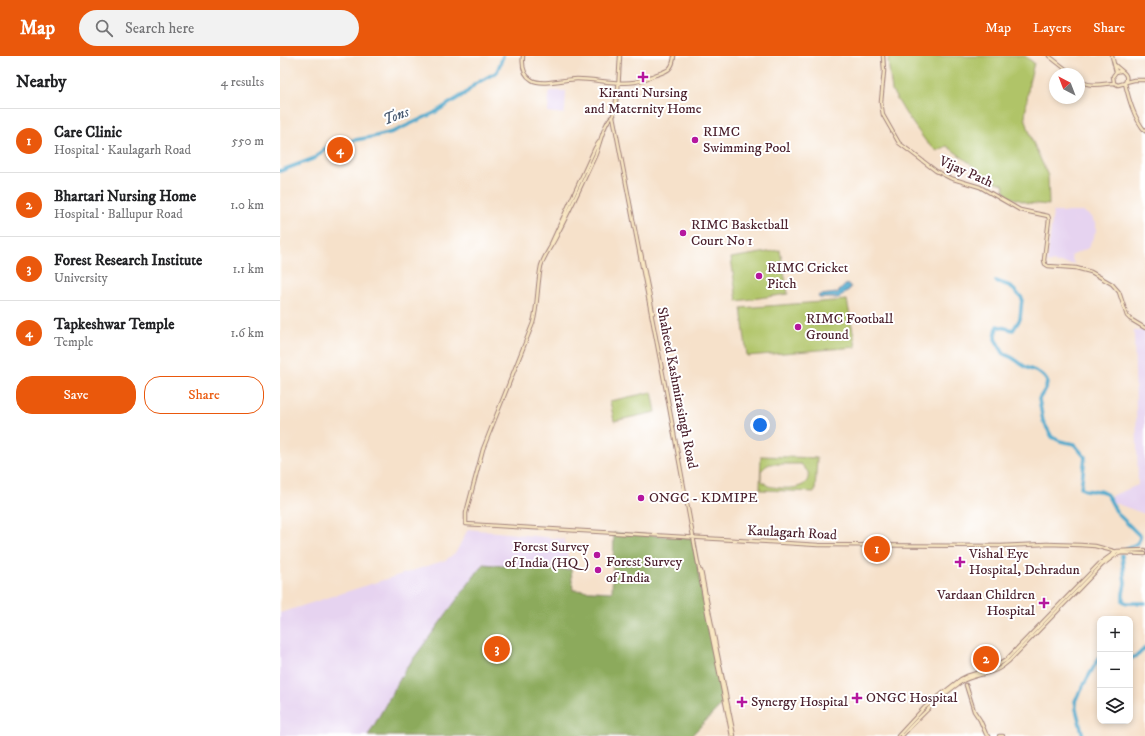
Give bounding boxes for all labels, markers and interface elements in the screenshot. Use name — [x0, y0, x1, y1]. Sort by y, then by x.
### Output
search box — [79, 10, 359, 46]
text: Map — [20, 17, 55, 40]
icon: search — [93, 17, 115, 39]
text: Search here — [125, 19, 194, 38]
text: Map — [985, 19, 1011, 37]
text: Layers — [1033, 19, 1071, 37]
text: Share — [1093, 19, 1125, 37]
north arrow — [1049, 68, 1085, 104]
text: Nearby — [16, 71, 66, 93]
marker: Kiranti Nursing and Maternity Home — [637, 71, 649, 83]
text: 4 results — [221, 74, 264, 90]
place label: Kiranti Nursing and Maternity Home — [584, 84, 702, 118]
water label: Tons — [380, 102, 412, 130]
text: Care Clinic — [54, 123, 122, 142]
place label: RIMC Swimming Pool — [703, 123, 791, 157]
text: 1 — [27, 133, 31, 149]
text: 550 m — [232, 133, 264, 149]
pin: 4 — [327, 135, 353, 165]
marker: RIMC Swimming Pool — [690, 135, 700, 145]
text: Hospital · Kaulagarh Road — [54, 142, 191, 158]
street label: Vijay Path — [935, 152, 996, 192]
text: Bhartari Nursing Home — [54, 187, 196, 206]
text: 2 — [26, 197, 32, 213]
text: 1.0 km — [230, 197, 264, 213]
text: Hospital · Ballupur Road — [54, 206, 183, 222]
place label: RIMC Basketball Court No 1 — [691, 216, 789, 250]
marker: RIMC Basketball Court No 1 — [678, 228, 688, 238]
text: Forest Research Institute — [54, 251, 202, 270]
place label: RIMC Cricket Pitch — [767, 259, 849, 293]
text: 3 — [27, 261, 31, 277]
text: 1.1 km — [232, 261, 264, 277]
text: University — [54, 270, 108, 286]
marker: RIMC Cricket Pitch — [754, 271, 764, 281]
street label: Shaheed Kashmirasingh Road — [652, 306, 702, 470]
place label: RIMC Football Ground — [806, 310, 894, 344]
text: Tapkeshwar Temple — [54, 315, 174, 334]
marker: RIMC Football Ground — [793, 322, 803, 332]
text: 4 — [25, 325, 33, 341]
text: 1.6 km — [230, 325, 264, 341]
text: Temple — [54, 334, 93, 350]
button: Save — [16, 376, 136, 414]
button: Share — [144, 376, 264, 414]
your location — [750, 415, 770, 435]
place label: ONGC - KDMIPE — [649, 489, 758, 507]
marker: ONGC - KDMIPE — [636, 493, 646, 503]
street label: Kaulagarh Road — [747, 522, 837, 544]
pin: 1 — [864, 534, 890, 564]
place label: Forest Survey of India (HQ) — [505, 538, 589, 572]
place label: Vishal Eye Hospital, Dehradun — [968, 545, 1081, 579]
marker: Forest Survey of India (HQ) — [592, 550, 602, 560]
place label: Forest Survey of India — [606, 553, 682, 587]
marker: Vishal Eye Hospital, Dehradun — [954, 556, 966, 568]
marker: Forest Survey of India — [593, 565, 603, 575]
place label: Vardaan Children Hospital — [936, 586, 1036, 620]
marker: Vardaan Children Hospital — [1038, 597, 1050, 609]
map controls — [1097, 616, 1133, 724]
button: + — [1097, 616, 1133, 652]
pin: 3 — [484, 634, 510, 664]
pin: 2 — [973, 644, 999, 674]
button: − — [1097, 652, 1133, 688]
button: layers — [1097, 688, 1133, 724]
place label: ONGC Hospital — [866, 689, 958, 707]
marker: ONGC Hospital — [851, 692, 863, 704]
place label: Synergy Hospital — [751, 693, 849, 711]
marker: Synergy Hospital — [736, 696, 748, 708]

